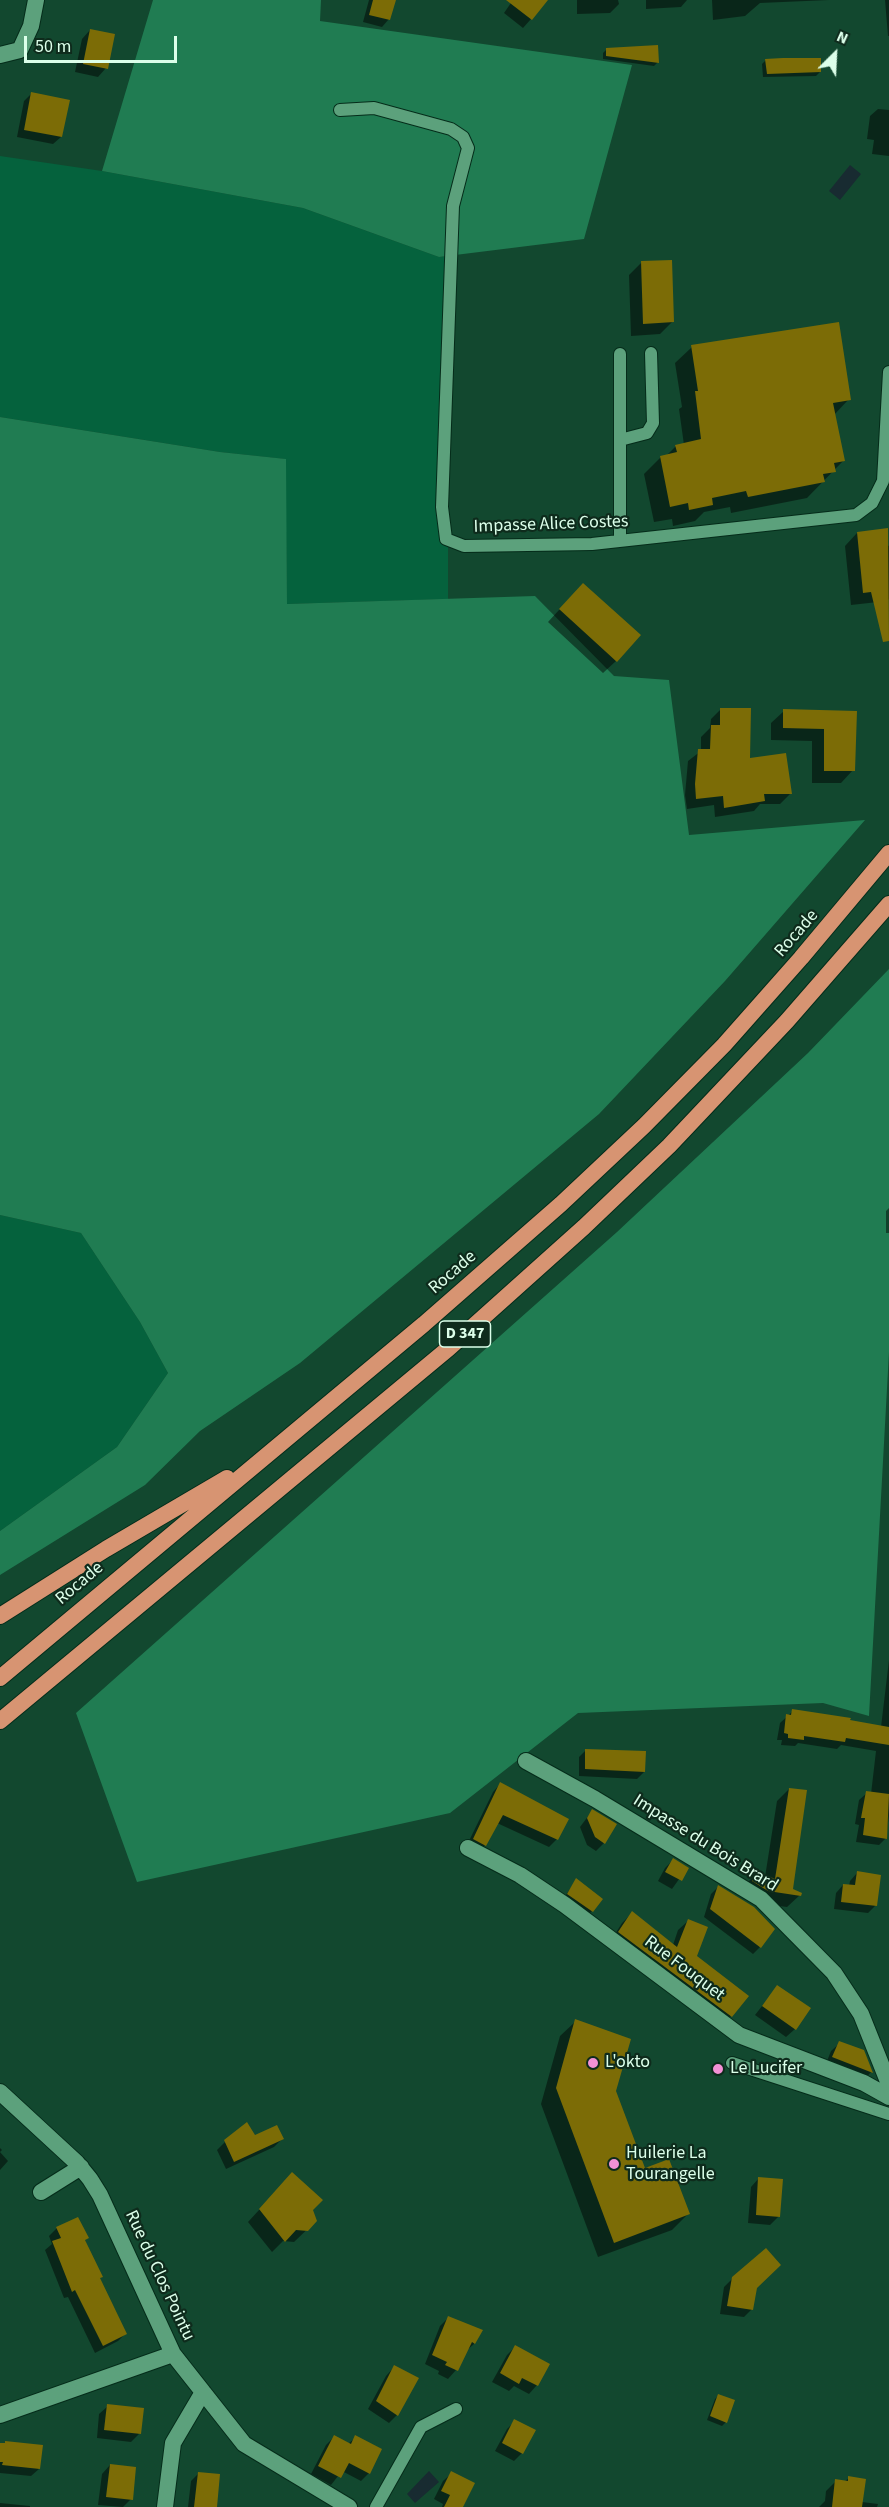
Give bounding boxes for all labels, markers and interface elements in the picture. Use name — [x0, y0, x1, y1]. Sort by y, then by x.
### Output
scale bar — [27, 24, 180, 62]
north arrow — [805, 24, 865, 84]
text: N — [833, 25, 852, 50]
text: 50 m — [35, 34, 71, 59]
street label: Impasse Alice Costes — [473, 512, 629, 538]
street label: Rocade — [771, 906, 823, 962]
street label: Rocade — [425, 1247, 481, 1299]
road number: D 347 — [440, 1321, 490, 1347]
street label: Rocade — [52, 1558, 108, 1610]
street label: Impasse du Bois Brard — [629, 1791, 781, 1897]
street label: Rue Fouquet — [639, 1932, 729, 2006]
place label: L'okto — [605, 2052, 650, 2074]
marker: L'okto — [586, 2056, 600, 2070]
place label: Le Lucifer — [730, 2058, 802, 2080]
marker: Le Lucifer — [711, 2062, 725, 2076]
place label: Huilerie La Tourangelle — [626, 2143, 715, 2186]
marker: Huilerie La Tourangelle — [607, 2157, 621, 2171]
street label: Rue du Clos Pointu — [119, 2207, 199, 2345]

